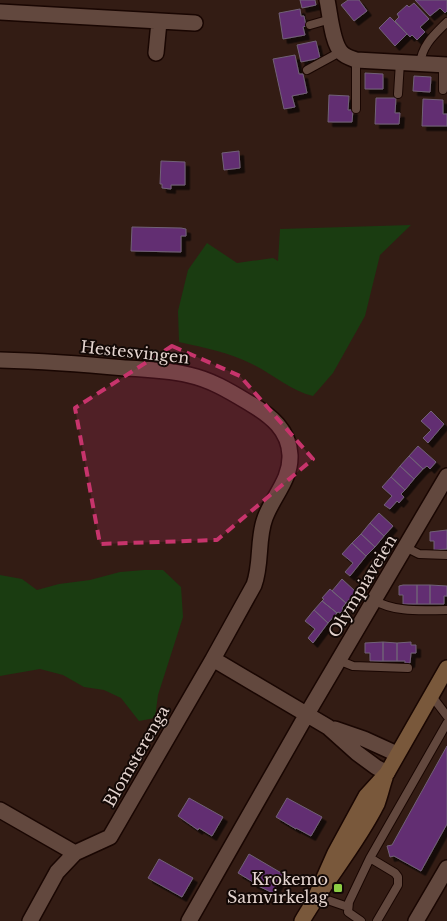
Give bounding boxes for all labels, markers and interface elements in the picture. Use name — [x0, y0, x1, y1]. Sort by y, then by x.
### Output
street label: Hestesvingen — [80, 336, 190, 368]
street label: Olympiaveien — [323, 531, 401, 641]
street label: Blomsterenga — [99, 702, 173, 810]
place label: Krokemo Samvirkelag — [227, 869, 328, 907]
marker: Krokemo Samvirkelag — [332, 882, 344, 894]

